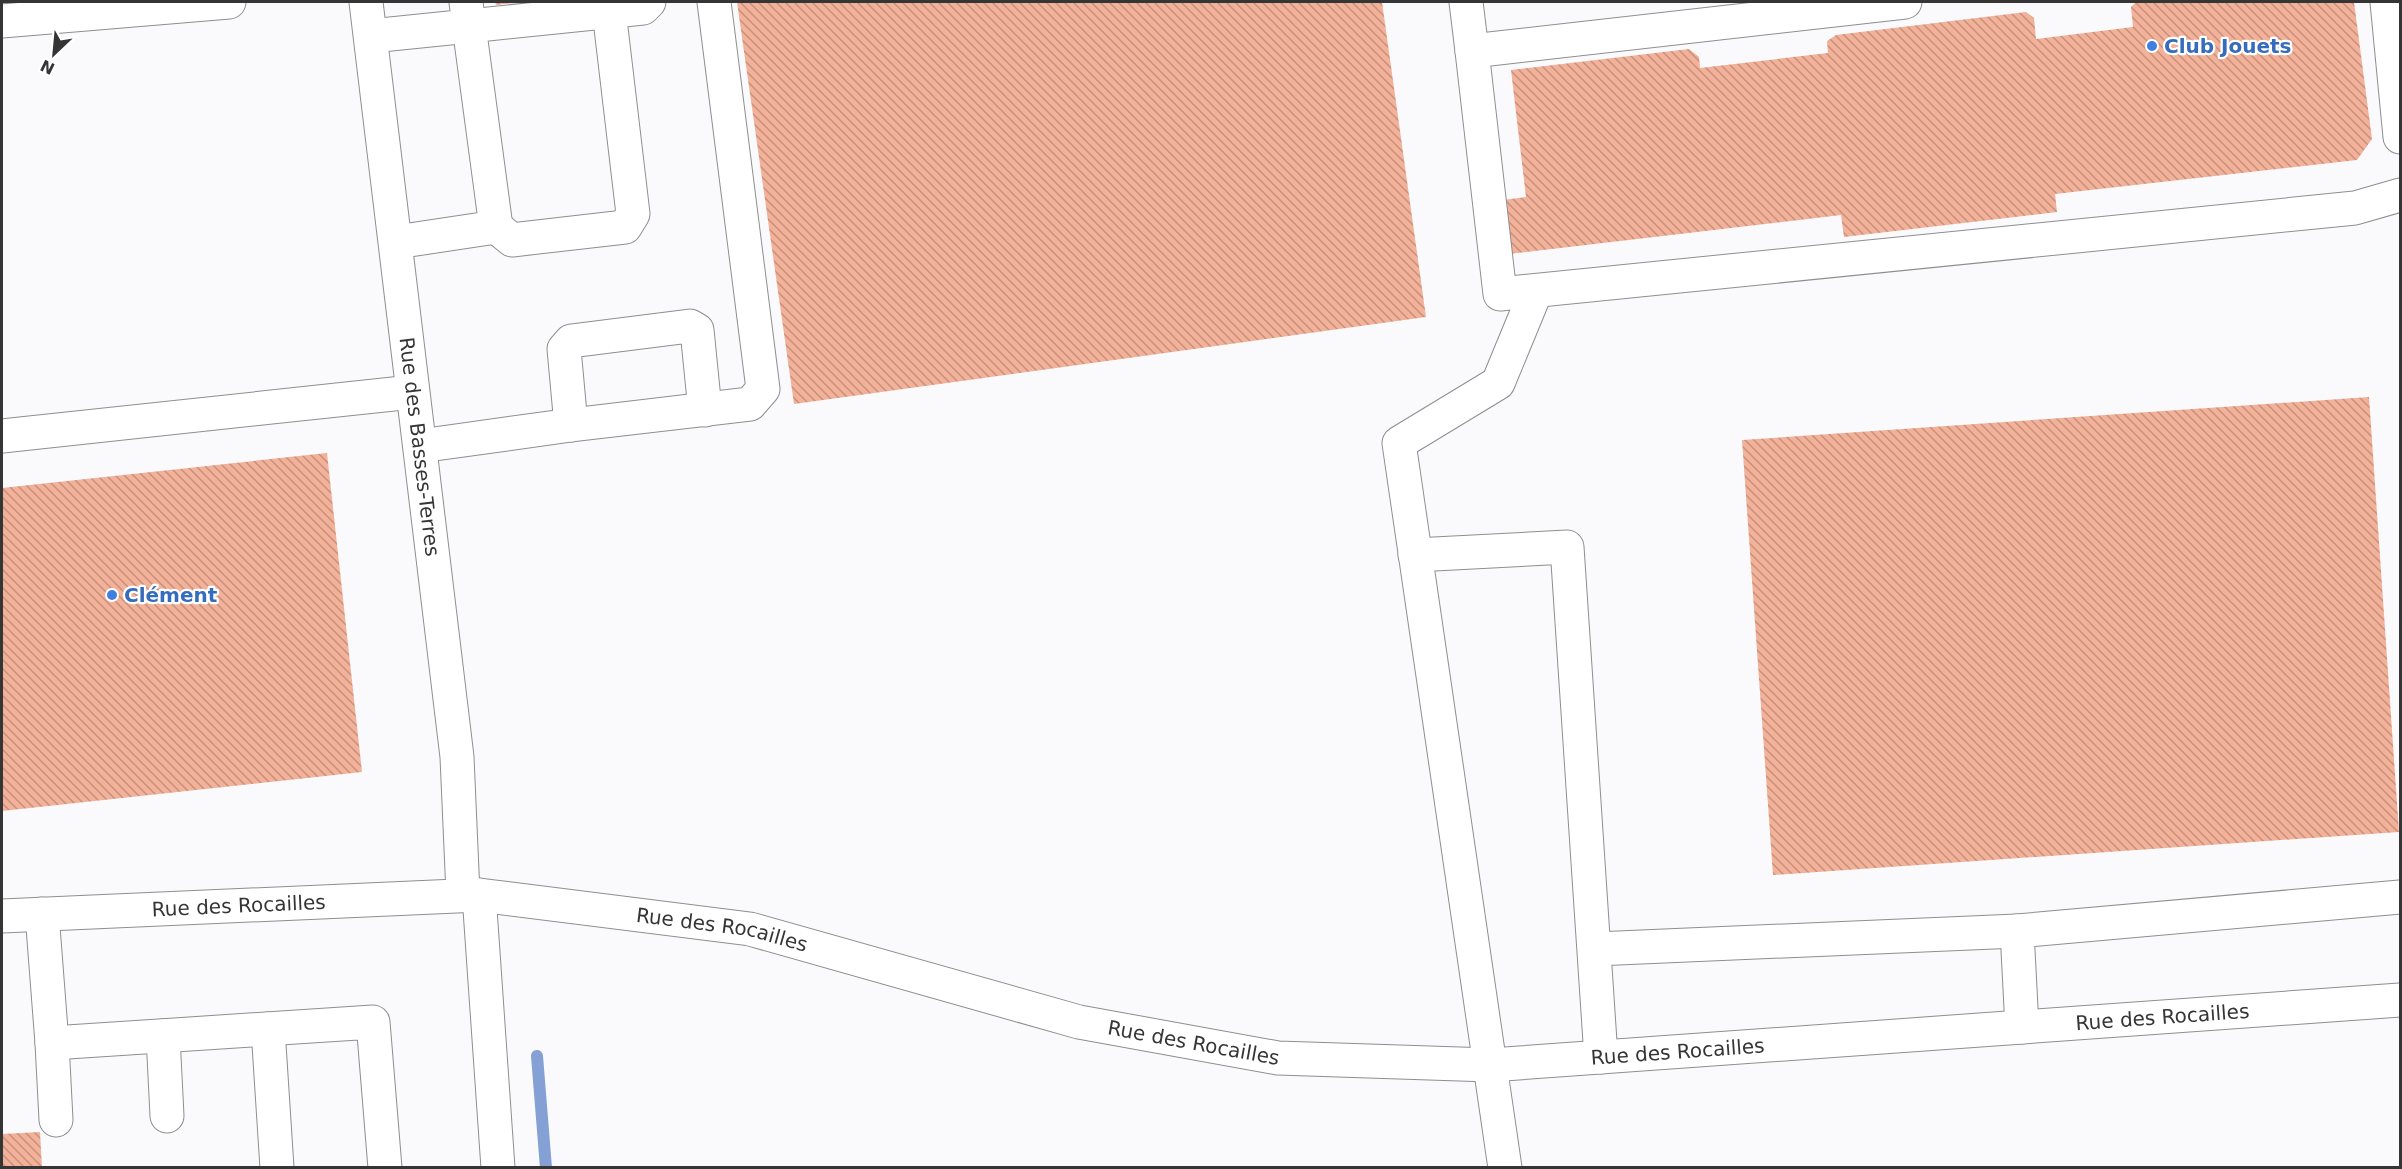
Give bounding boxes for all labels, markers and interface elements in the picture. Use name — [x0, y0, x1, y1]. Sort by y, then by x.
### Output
north arrow — [24, 24, 84, 84]
place label: Club Jouets — [2164, 34, 2292, 58]
marker: Club Jouets — [2145, 39, 2159, 53]
text: N — [37, 56, 58, 79]
street label: Rue des Basses-Terres — [394, 336, 445, 558]
place label: Clément — [124, 583, 218, 607]
marker: Clément — [105, 588, 119, 602]
street label: Rue des Rocailles — [151, 890, 326, 921]
street label: Rue des Rocailles — [635, 903, 810, 957]
street label: Rue des Rocailles — [2075, 999, 2250, 1035]
street label: Rue des Rocailles — [1106, 1015, 1281, 1070]
street label: Rue des Rocailles — [1590, 1033, 1765, 1070]

